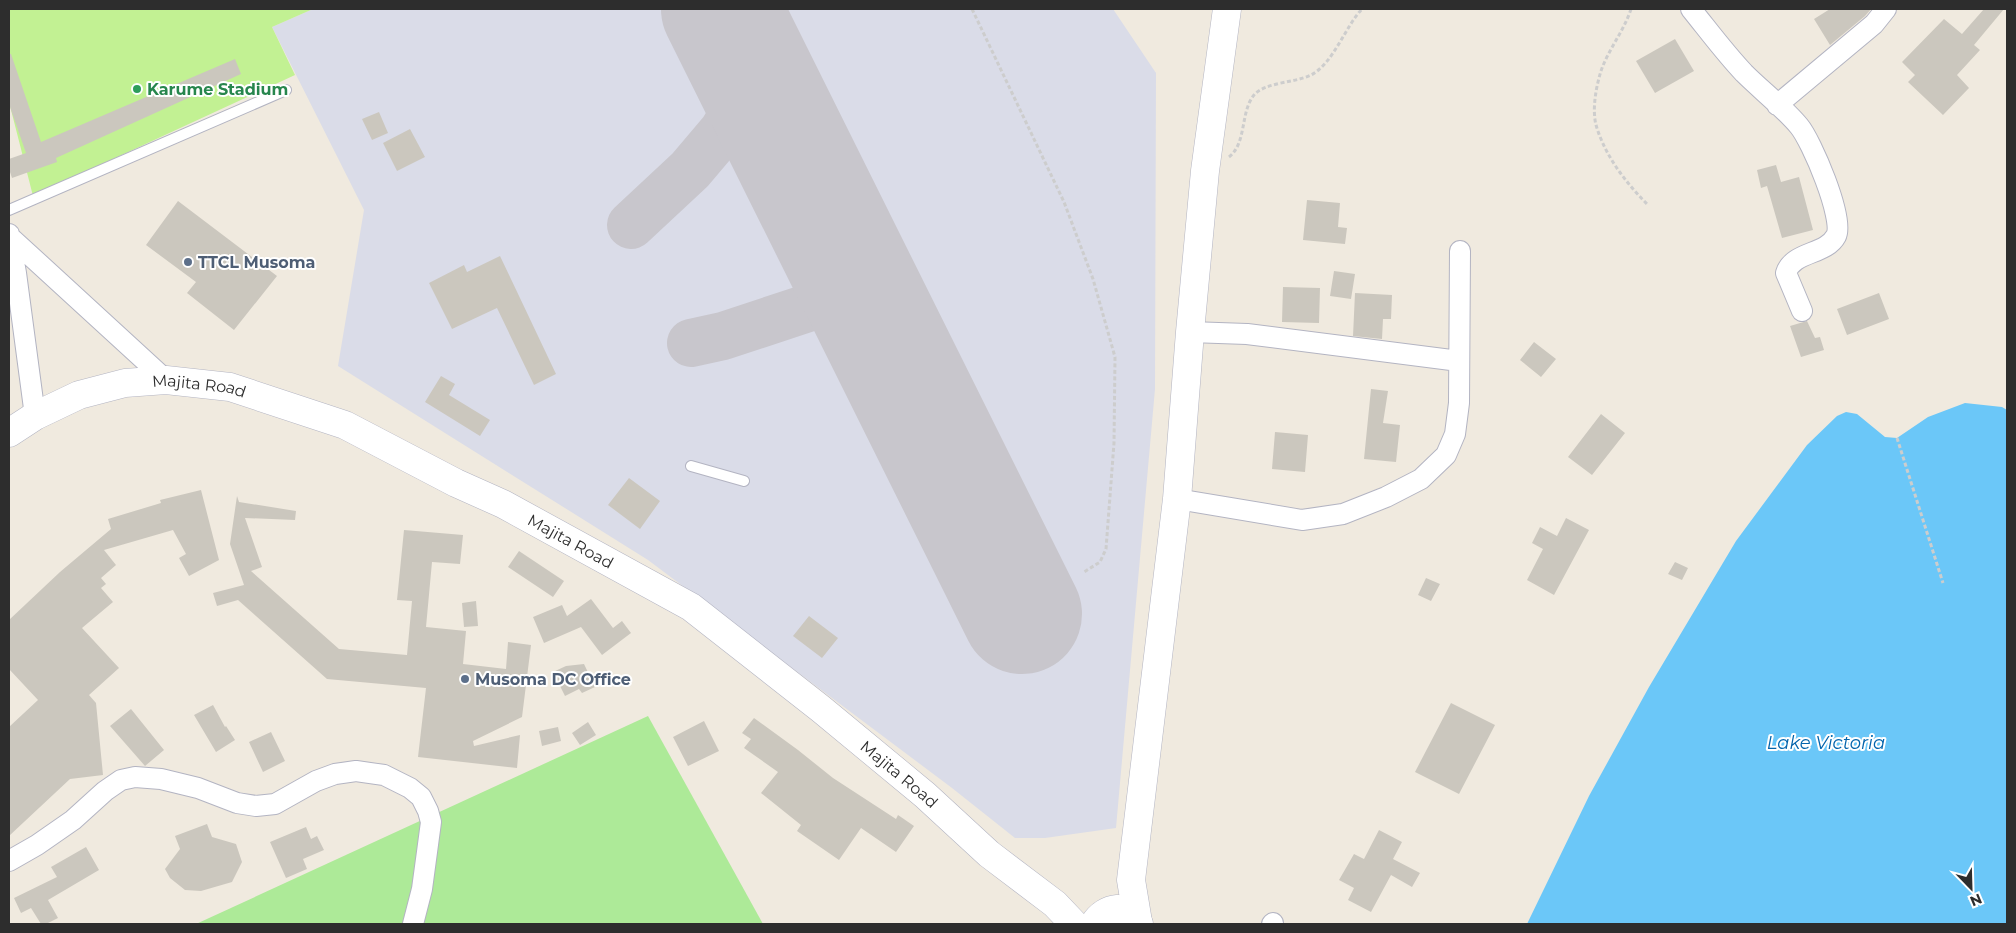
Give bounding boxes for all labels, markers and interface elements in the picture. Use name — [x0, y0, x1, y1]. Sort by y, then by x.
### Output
place label: Karume Stadium — [147, 80, 288, 99]
marker: Karume Stadium — [131, 83, 143, 95]
place label: TTCL Musoma — [198, 253, 315, 272]
marker: TTCL Musoma — [182, 256, 194, 268]
street label: Majita Road — [151, 371, 249, 402]
street label: Majita Road — [524, 510, 617, 573]
place label: Musoma DC Office — [475, 670, 631, 689]
marker: Musoma DC Office — [459, 673, 471, 685]
water label: Lake Victoria — [1767, 732, 1885, 754]
street label: Majita Road — [856, 737, 942, 812]
north arrow — [1946, 863, 1996, 913]
text: N — [1967, 889, 1985, 910]

